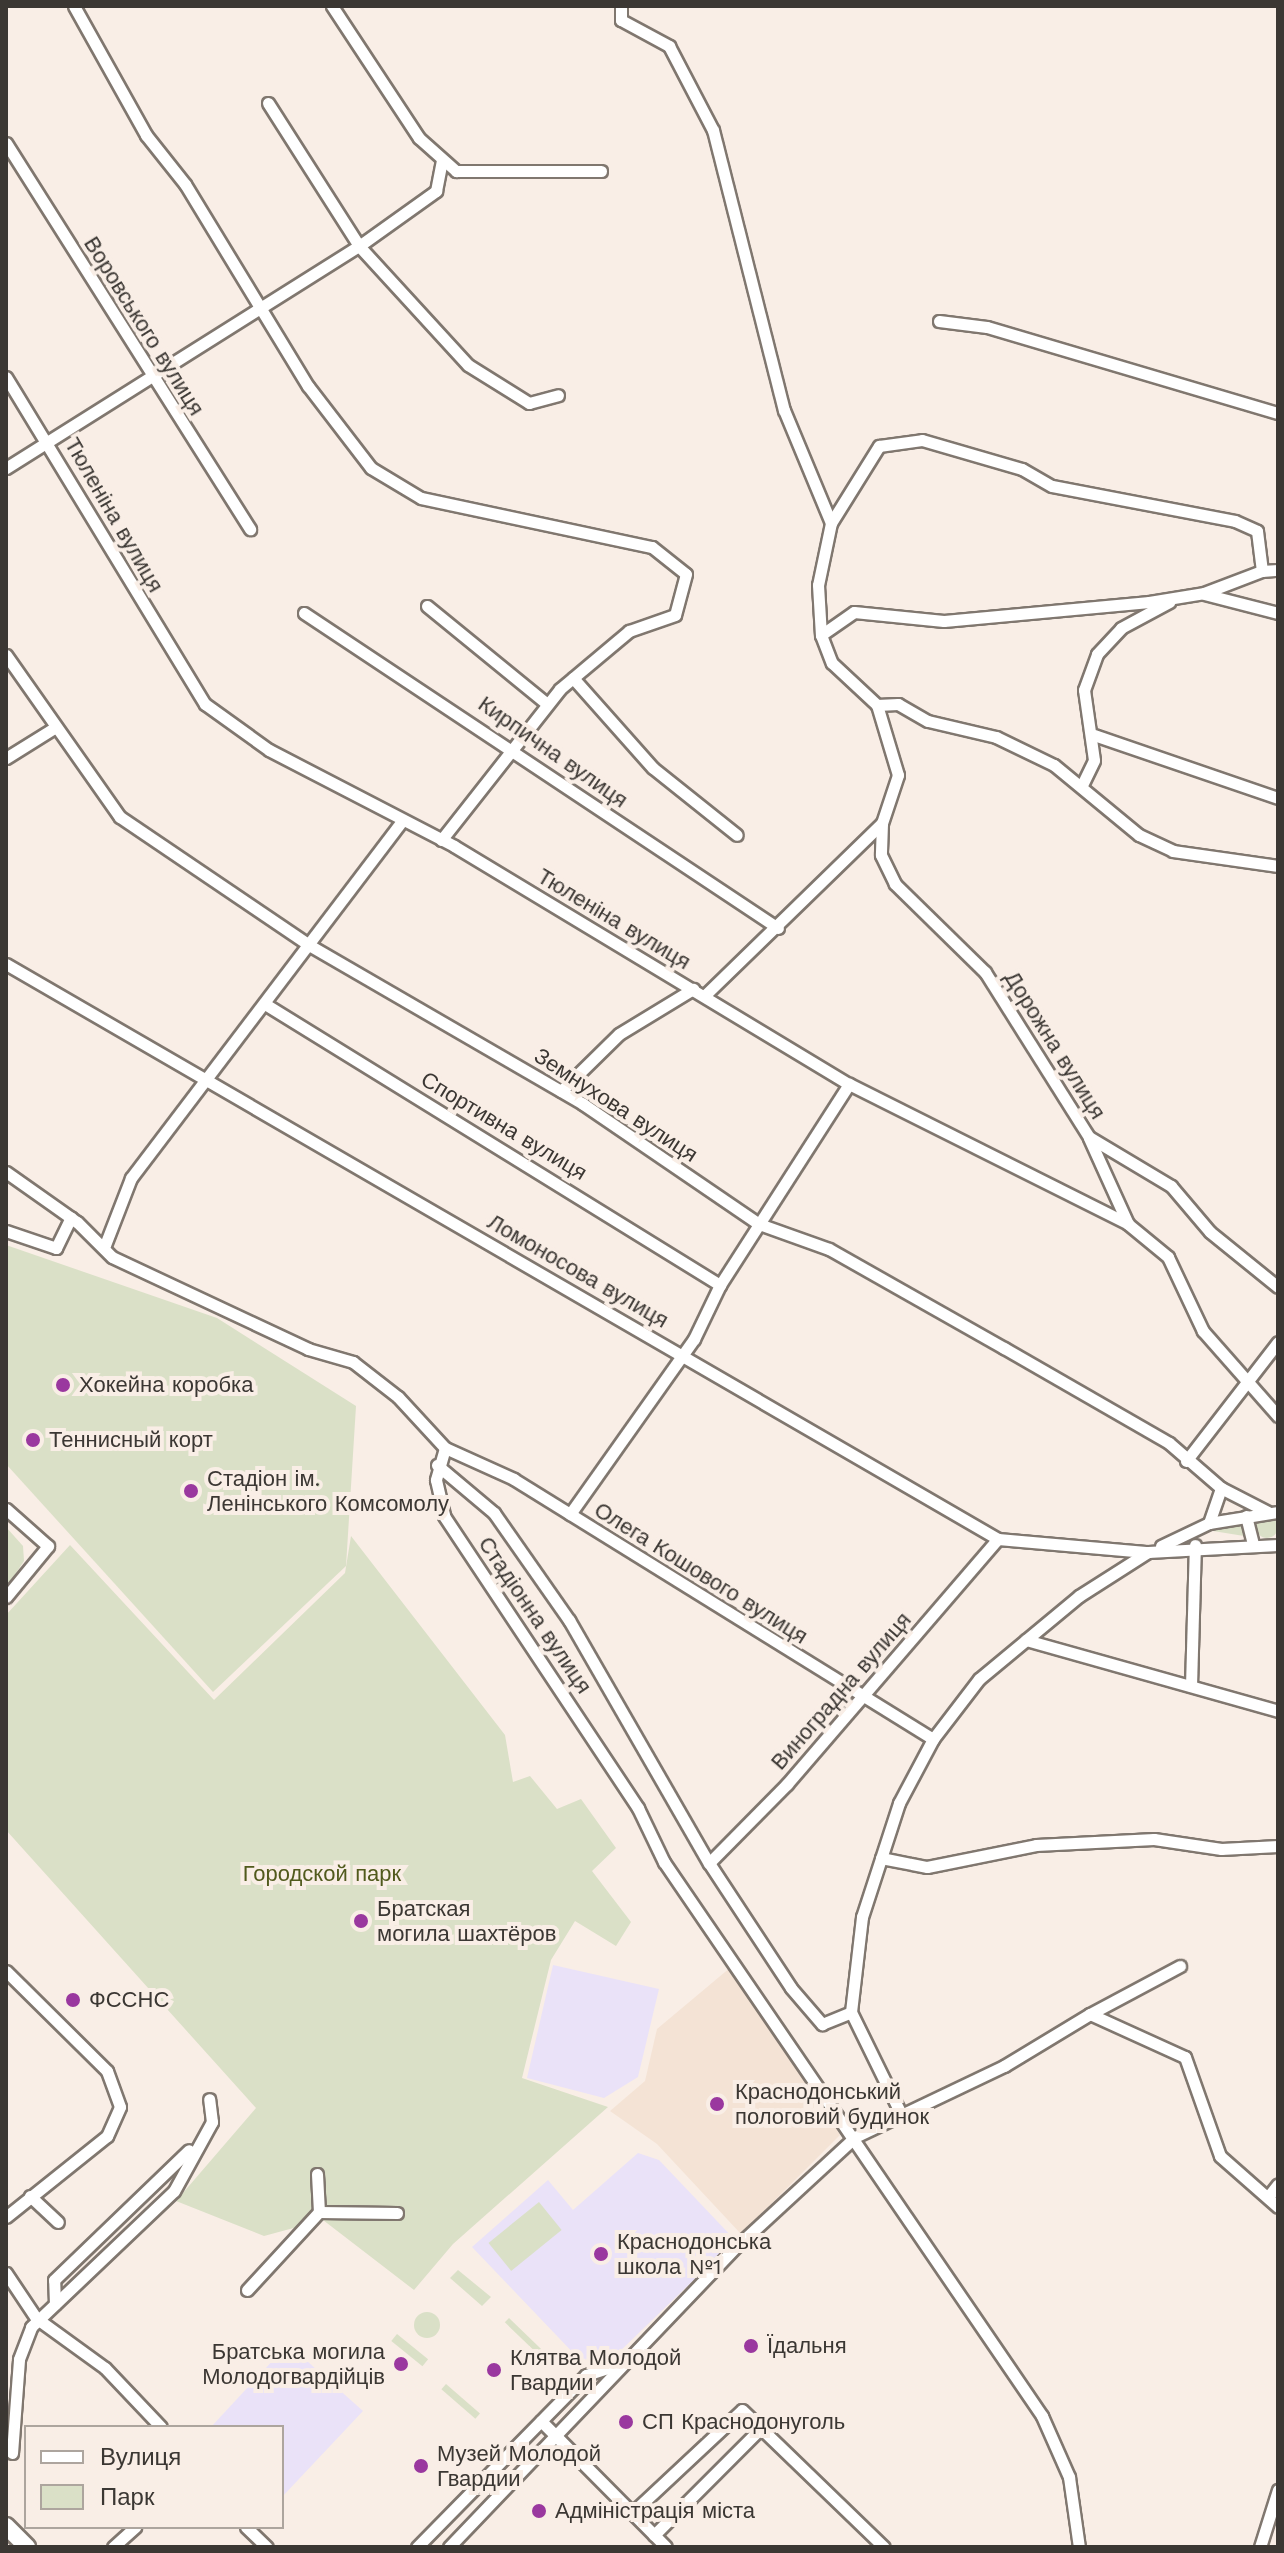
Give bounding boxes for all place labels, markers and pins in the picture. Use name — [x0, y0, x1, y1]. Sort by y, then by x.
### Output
place label: Хокейна коробка — [79, 1372, 253, 1398]
marker: Хокейна коробка — [54, 1376, 72, 1394]
place label: Теннисный корт — [49, 1427, 213, 1453]
marker: Теннисный корт — [24, 1431, 42, 1449]
place label: Стадіон ім. Ленінського Комсомолу — [207, 1465, 449, 1516]
marker: Стадіон ім. Ленінського Комсомолу — [182, 1482, 200, 1500]
place label: Братская могила шахтёров — [377, 1895, 556, 1946]
marker: Братская могила шахтёров — [352, 1912, 370, 1930]
place label: ФССНС — [89, 1987, 169, 2013]
marker: ФССНС — [64, 1991, 82, 2009]
place label: Краснодонський пологовий будинок — [735, 2078, 929, 2130]
marker: Краснодонський пологовий будинок — [706, 2093, 728, 2115]
place label: Краснодонська школа №1 — [617, 2228, 771, 2280]
marker: Краснодонська школа №1 — [592, 2245, 610, 2263]
place label: Їдальня — [767, 2333, 847, 2359]
marker: Їдальня — [742, 2337, 760, 2355]
place label: Братська могила Молодогвардійців — [202, 2338, 385, 2390]
place label: Клятва Молодой Гвардии — [510, 2344, 681, 2396]
marker: Братська могила Молодогвардійців — [392, 2355, 410, 2373]
marker: Клятва Молодой Гвардии — [485, 2361, 503, 2379]
place label: СП Краснодонуголь — [642, 2409, 845, 2435]
marker: СП Краснодонуголь — [617, 2413, 635, 2431]
place label: Музей Молодой Гвардии — [437, 2440, 601, 2492]
marker: Музей Молодой Гвардии — [412, 2457, 430, 2475]
place label: Адміністрація міста — [555, 2498, 755, 2524]
marker: Адміністрація міста — [530, 2502, 548, 2520]

